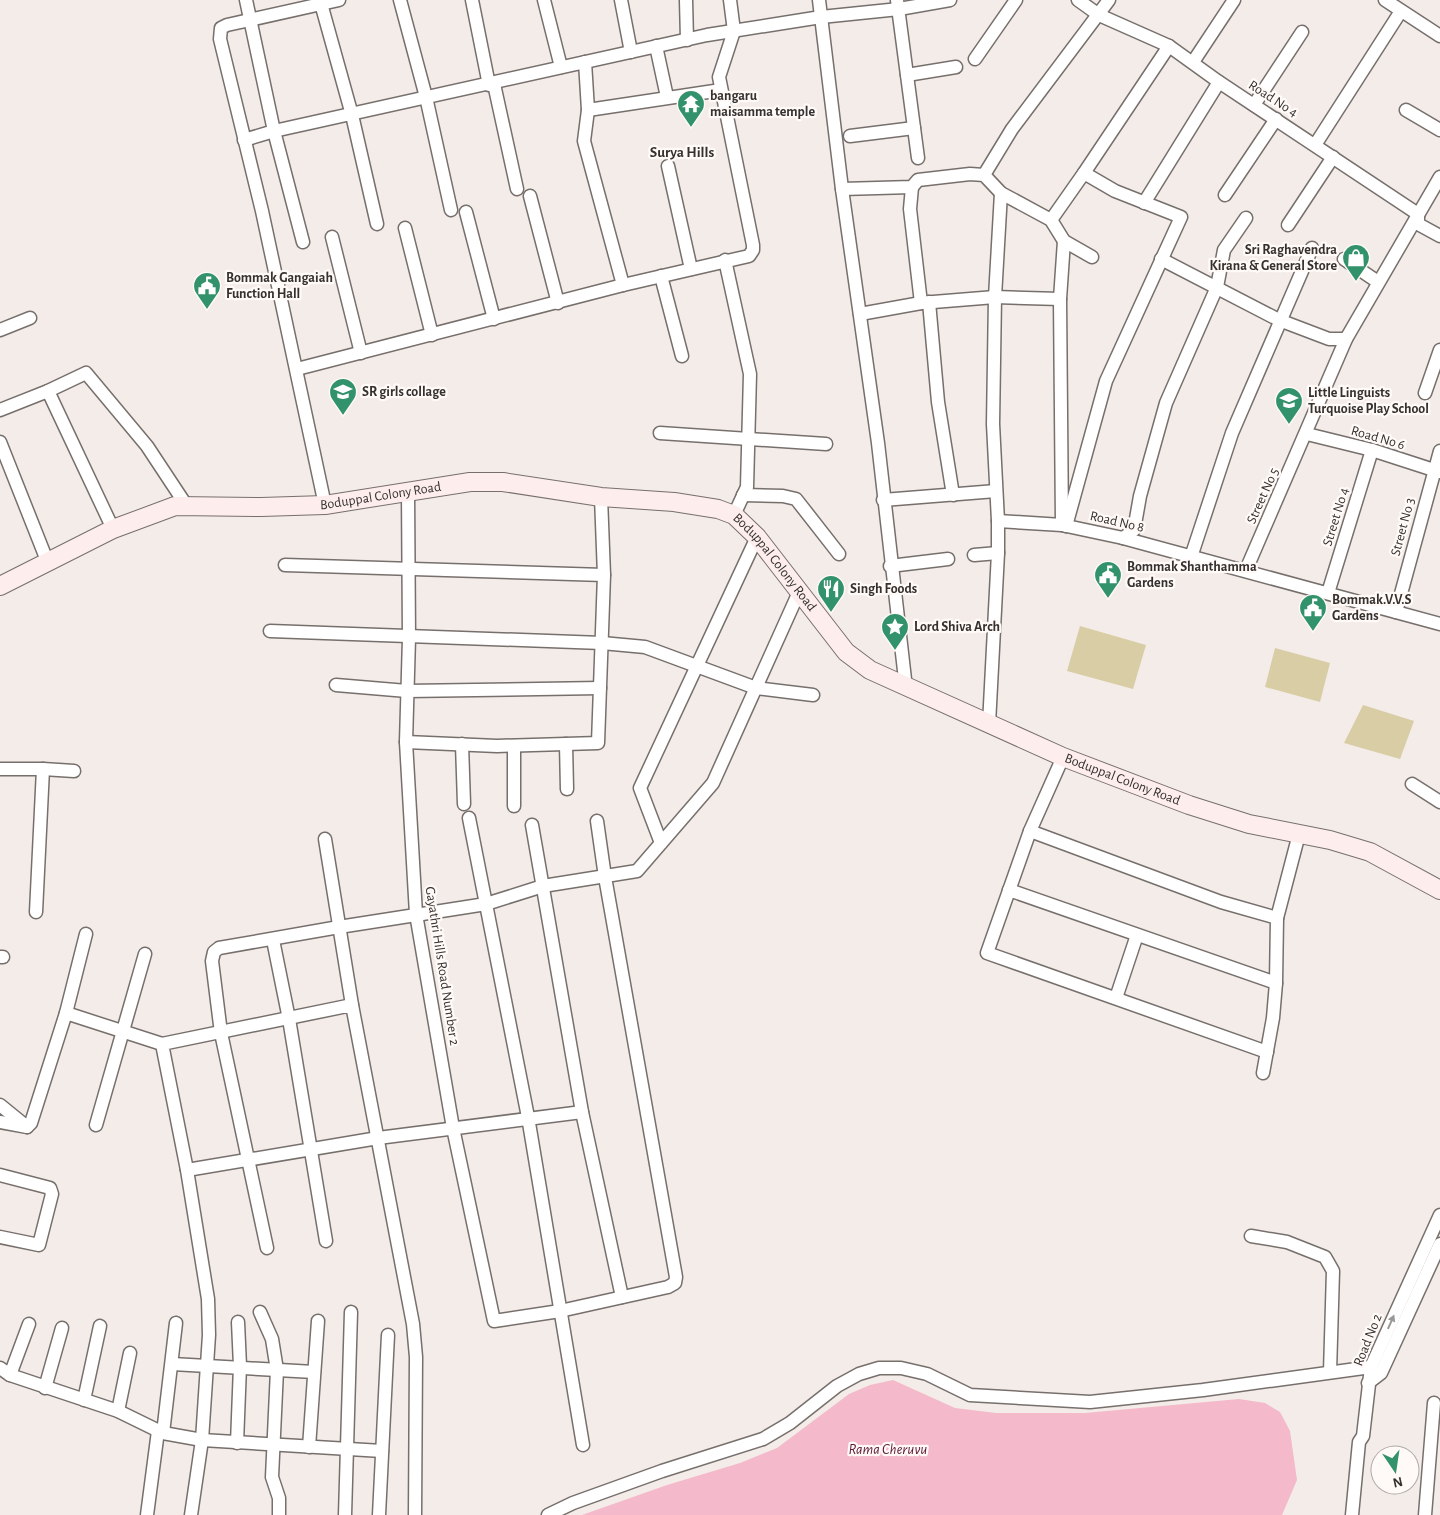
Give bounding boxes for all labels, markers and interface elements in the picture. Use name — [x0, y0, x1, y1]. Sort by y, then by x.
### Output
street label: Road No 4 — [1246, 78, 1300, 120]
temple icon: bangaru maisamma temple — [676, 89, 706, 128]
place label: bangaru maisamma temple — [710, 89, 816, 119]
district label: Surya Hills — [650, 145, 714, 160]
place label: Sri Raghavendra Kirana & General Store — [1210, 243, 1337, 273]
shop icon: Sri Raghavendra Kirana & General Store — [1341, 243, 1371, 282]
public building icon: Bommak Gangaiah Function Hall — [192, 271, 222, 310]
place label: Bommak Gangaiah Function Hall — [226, 271, 333, 301]
school or university icon: SR girls collage — [328, 377, 358, 416]
place label: SR girls collage — [362, 385, 446, 399]
school or university icon: Little Linguists Turquoise Play School — [1274, 386, 1304, 425]
place label: Little Linguists Turquoise Play School — [1308, 386, 1429, 416]
street label: Road No 6 — [1350, 424, 1406, 452]
street label: Street No 5 — [1244, 466, 1282, 526]
street label: Boduppal Colony Road — [320, 480, 442, 512]
street label: Street No 4 — [1320, 486, 1352, 548]
street label: Street No 3 — [1389, 496, 1418, 558]
street label: Road No 8 — [1089, 509, 1145, 535]
street label: Boduppal Colony Road — [730, 511, 819, 614]
public building icon: Bommak Shanthamma Gardens — [1093, 560, 1123, 599]
place label: Bommak Shanthamma Gardens — [1127, 560, 1257, 590]
restaurant icon: Singh Foods — [816, 574, 846, 613]
place label: Singh Foods — [850, 582, 917, 596]
public building icon: Bommak.V.V.S Gardens — [1298, 593, 1328, 632]
place label: Bommak.V.V.S Gardens — [1332, 593, 1412, 623]
place icon: Lord Shiva Arch — [880, 612, 910, 651]
place label: Lord Shiva Arch — [914, 620, 1000, 634]
street label: Boduppal Colony Road — [1063, 751, 1182, 808]
street label: Gayathri Hills Road Number 2 — [423, 886, 461, 1046]
street label: Road No 2 — [1351, 1312, 1385, 1368]
one-way arrow — [1388, 1315, 1396, 1329]
water label: Rama Cheruvu — [849, 1442, 927, 1457]
north arrow — [1370, 1445, 1420, 1495]
text: N — [1391, 1474, 1404, 1490]

